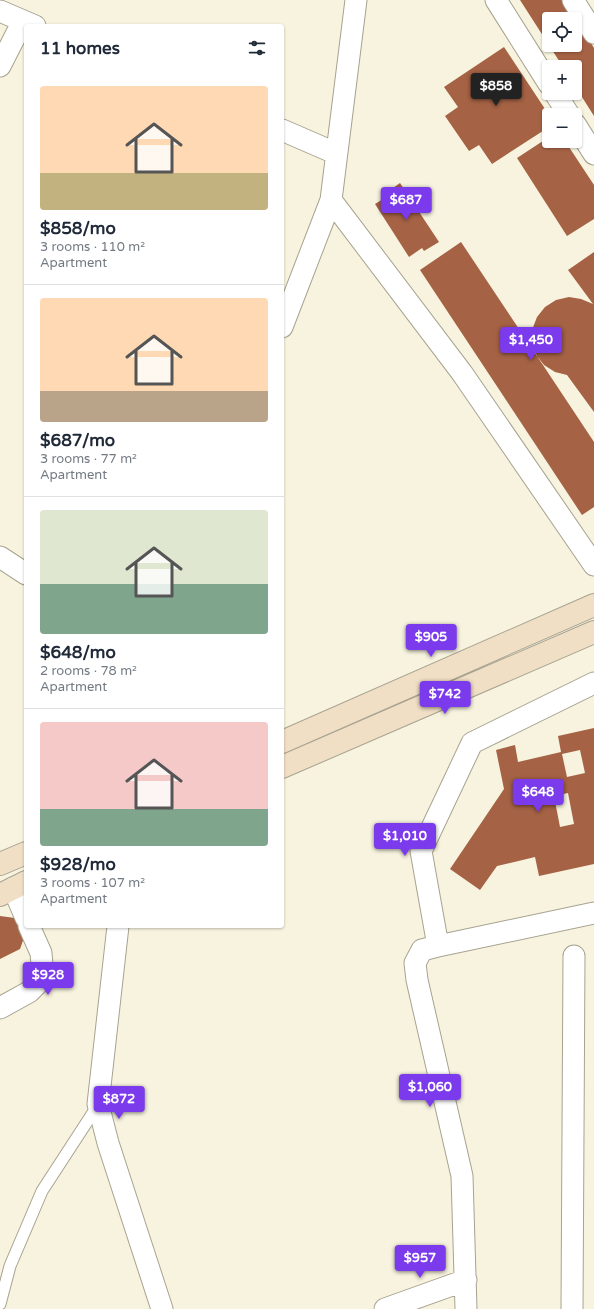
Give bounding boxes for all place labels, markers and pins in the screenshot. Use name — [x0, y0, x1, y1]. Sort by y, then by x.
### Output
pin: $858 — [472, 73, 520, 107]
pin: $687 — [382, 187, 430, 221]
pin: $1,450 — [498, 327, 564, 361]
pin: $905 — [407, 624, 455, 658]
pin: $742 — [421, 681, 469, 715]
pin: $648 — [514, 779, 562, 813]
pin: $1,010 — [372, 823, 438, 857]
pin: $928 — [24, 962, 72, 996]
pin: $1,060 — [397, 1074, 463, 1108]
pin: $872 — [95, 1086, 143, 1120]
pin: $957 — [396, 1245, 444, 1279]

